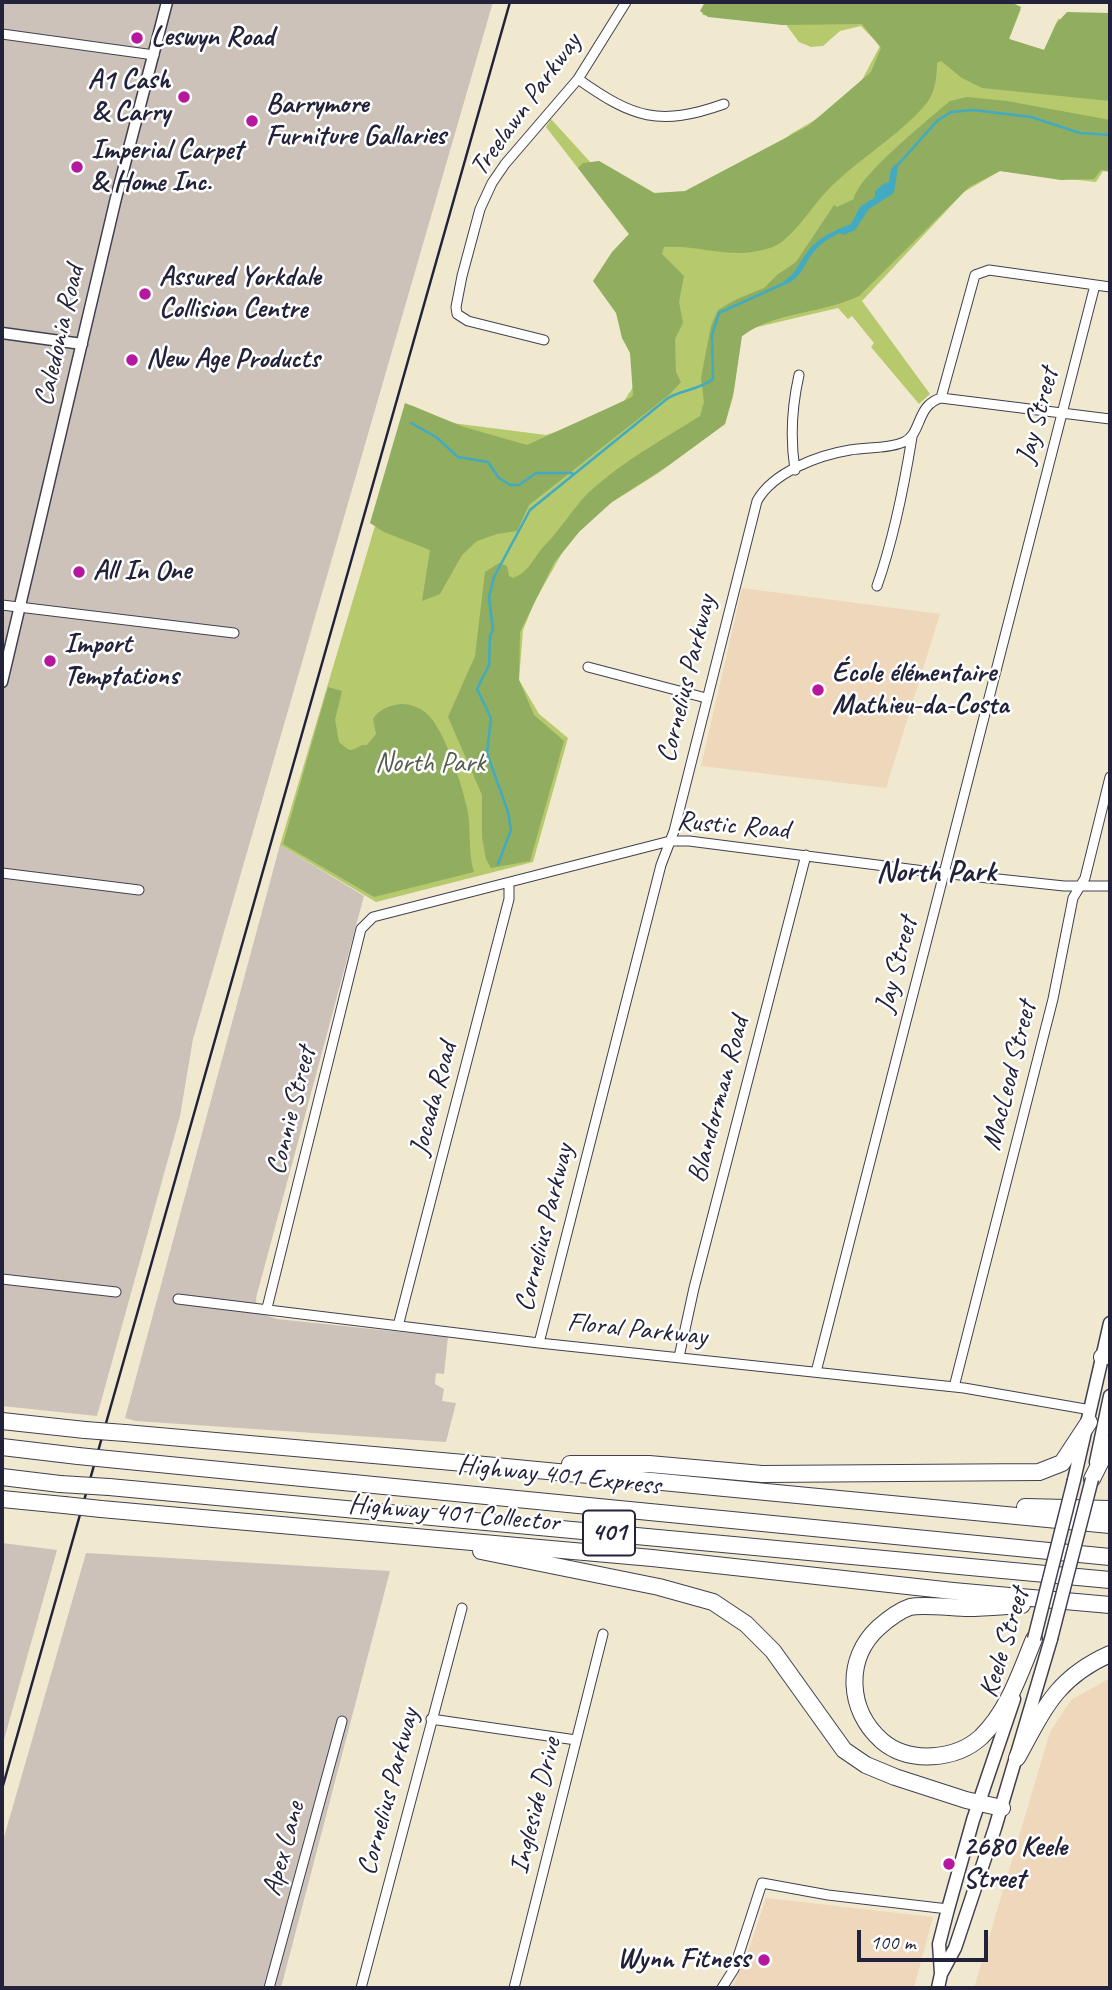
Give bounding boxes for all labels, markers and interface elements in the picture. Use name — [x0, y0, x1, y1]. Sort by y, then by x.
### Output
place label: Leswyn Road — [151, 21, 274, 55]
street label: Treelawn Parkway — [463, 27, 589, 183]
marker: Leswyn Road — [129, 30, 145, 46]
place label: A1 Cash & Carry — [88, 64, 170, 130]
place label: Barrymore Furniture Gallaries — [266, 88, 446, 154]
marker: A1 Cash & Carry — [176, 89, 192, 105]
marker: Barrymore Furniture Gallaries — [244, 113, 260, 129]
place label: Imperial Carpet & Home Inc. — [91, 134, 243, 200]
marker: Imperial Carpet & Home Inc. — [69, 159, 85, 175]
place label: Assured Yorkdale Collision Centre — [159, 261, 321, 327]
street label: Caledonia Road — [28, 263, 92, 409]
marker: Assured Yorkdale Collision Centre — [137, 286, 153, 302]
place label: New Age Products — [146, 343, 320, 377]
marker: New Age Products — [124, 352, 140, 368]
street label: Jay Street — [1009, 365, 1067, 467]
place label: All In One — [93, 555, 191, 589]
marker: All In One — [71, 564, 87, 580]
street label: Cornelius Parkway — [650, 592, 724, 766]
place label: Import Temptations — [64, 628, 178, 694]
marker: Import Temptations — [42, 653, 58, 669]
place label: École élémentaire Mathieu-da-Costa — [832, 657, 1008, 723]
marker: École élémentaire Mathieu-da-Costa — [810, 682, 826, 698]
park label: North Park — [375, 747, 485, 781]
street label: Rustic Road — [675, 804, 791, 848]
district label: North Park — [876, 855, 996, 891]
street label: Jay Street — [868, 914, 926, 1016]
street label: MacLeod Street — [975, 998, 1045, 1154]
street label: Blandorman Road — [681, 1013, 757, 1187]
street label: Jocada Road — [403, 1039, 465, 1159]
street label: Connie Street — [260, 1044, 324, 1178]
street label: Cornelius Parkway — [508, 1141, 582, 1315]
street label: Floral Parkway — [565, 1306, 709, 1354]
street label: Highway 401 Express — [456, 1449, 662, 1503]
street label: Highway 401 Collector — [347, 1488, 561, 1540]
road number: 401 — [583, 1510, 635, 1556]
street label: Keele Street — [972, 1584, 1038, 1702]
street label: Cornelius Parkway — [351, 1705, 427, 1879]
street label: Ingleside Drive — [503, 1734, 569, 1878]
street label: Apex Lane — [255, 1798, 313, 1900]
place label: 2680 Keele Street — [963, 1831, 1067, 1897]
marker: 2680 Keele Street — [941, 1856, 957, 1872]
scale bar — [860, 1916, 991, 1960]
text: 100 m — [870, 1929, 915, 1955]
place label: Wynn Fitness — [617, 1943, 750, 1977]
marker: Wynn Fitness — [756, 1952, 772, 1968]

